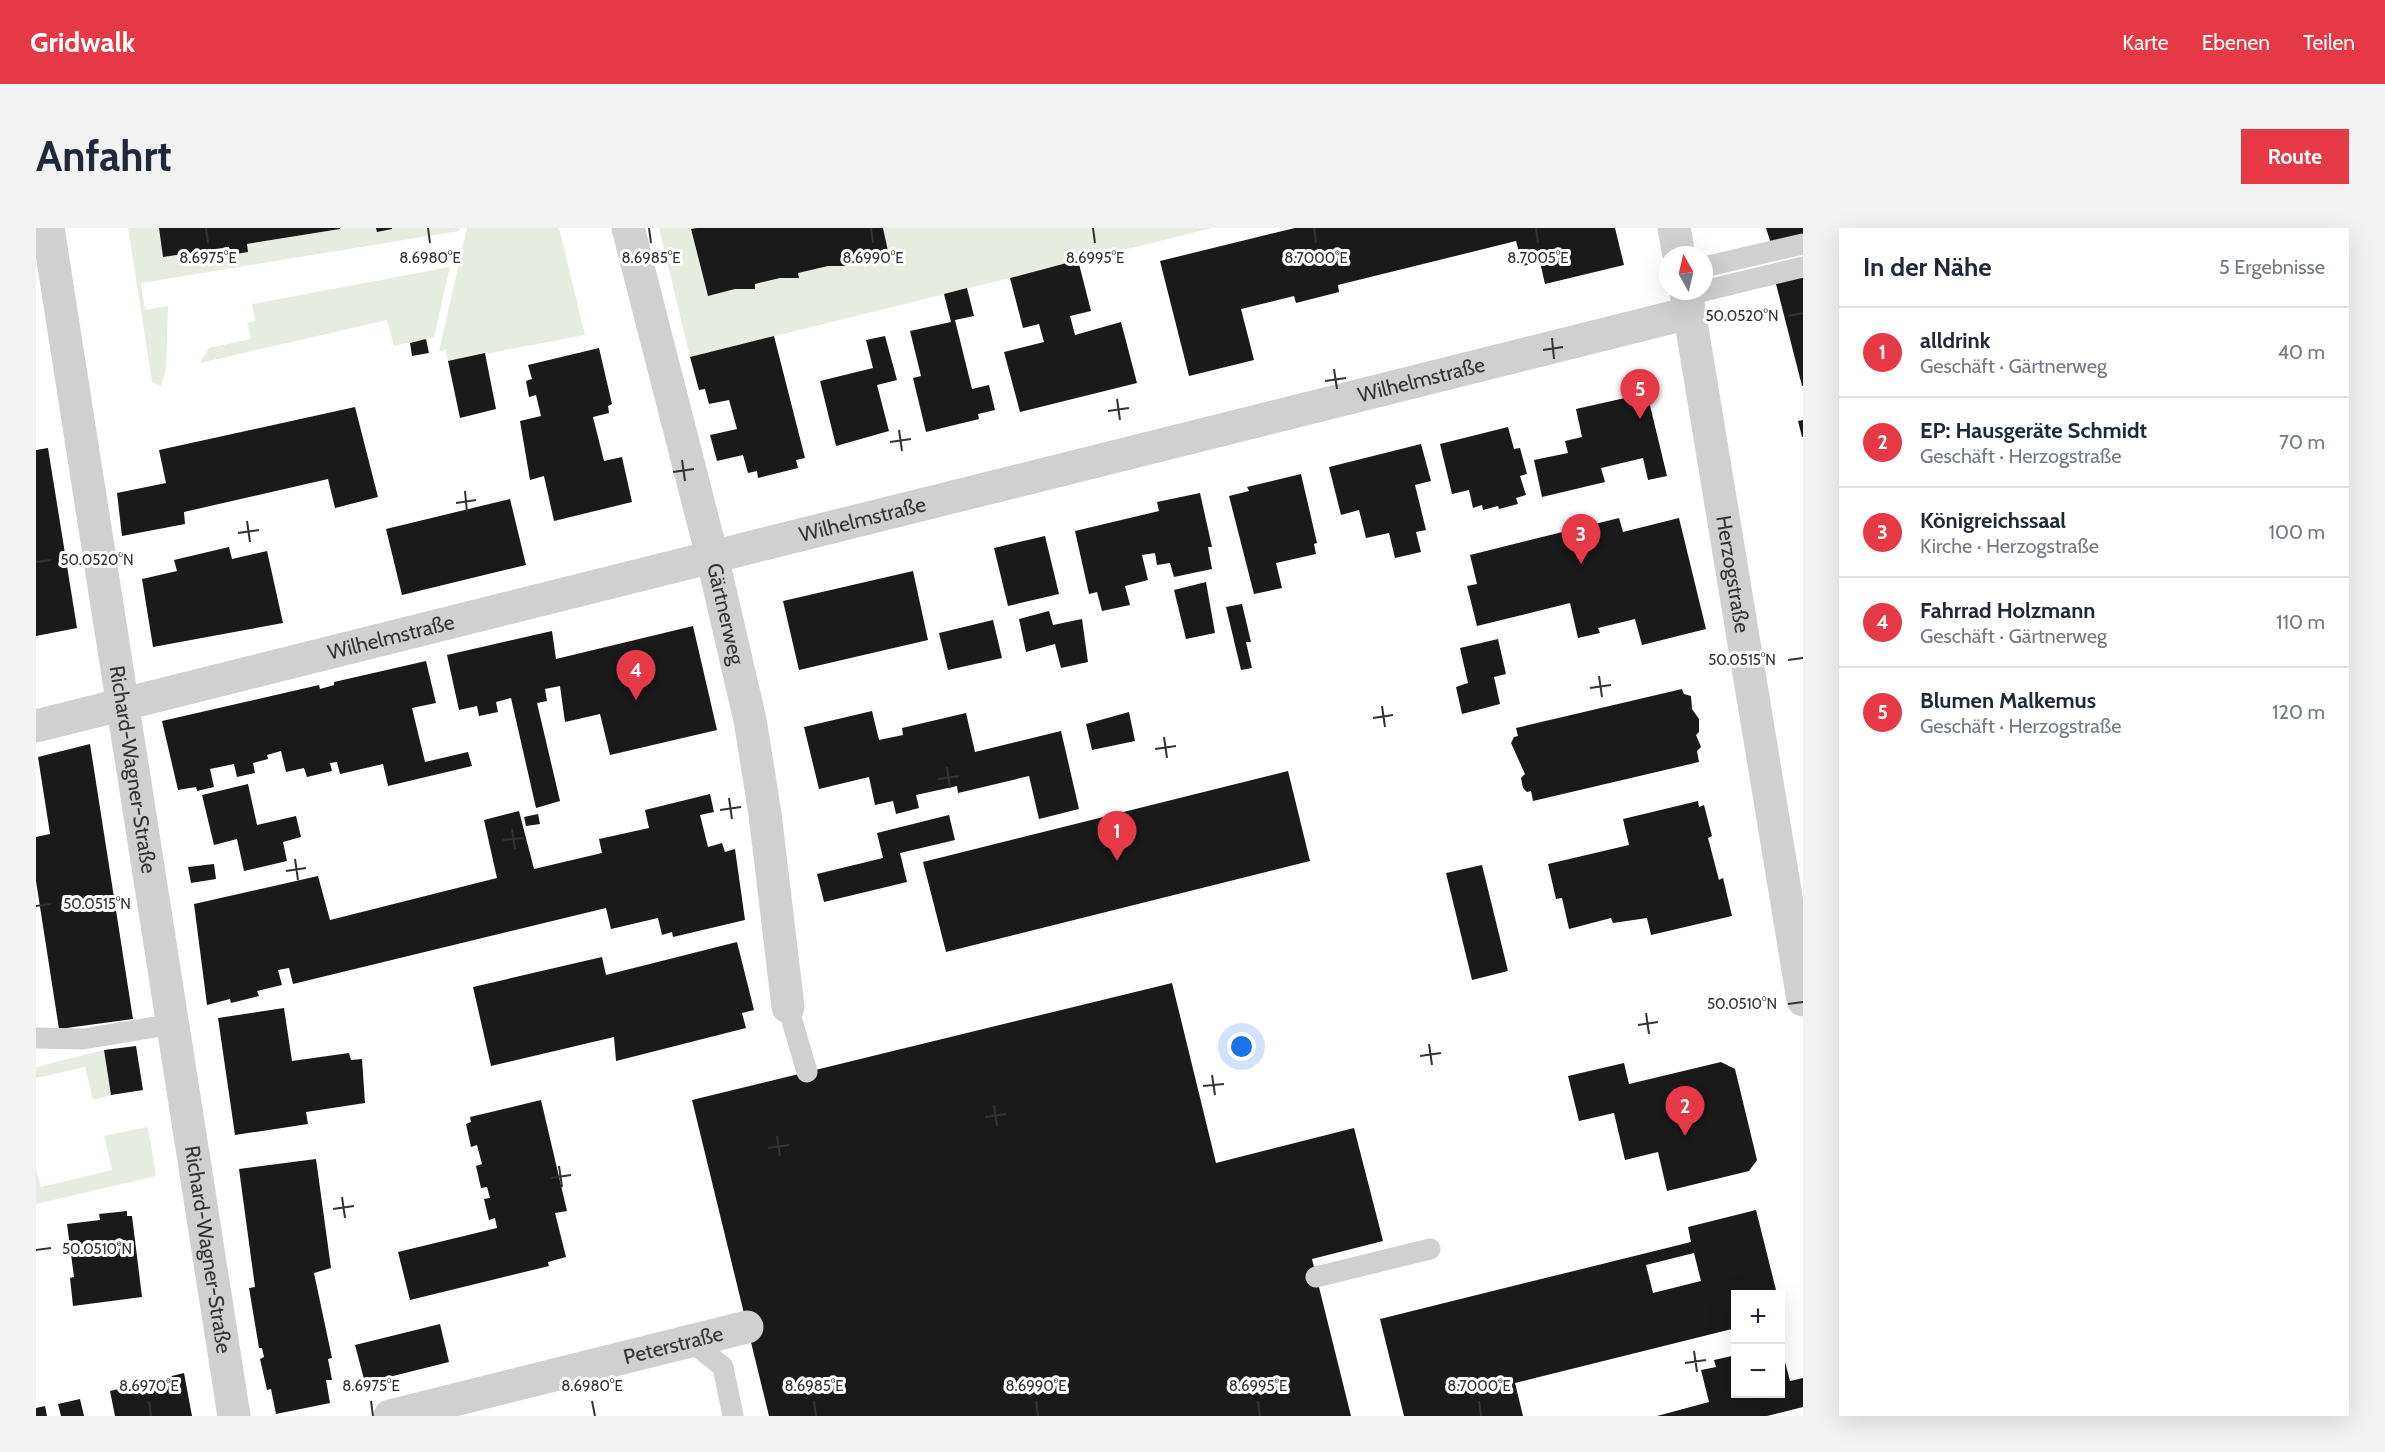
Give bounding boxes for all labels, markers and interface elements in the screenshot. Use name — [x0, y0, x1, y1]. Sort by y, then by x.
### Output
text: Gridwalk — [30, 25, 135, 59]
text: Karte — [2122, 30, 2169, 55]
text: Ebenen — [2202, 30, 2270, 55]
text: Teilen — [2303, 30, 2355, 55]
button: Route — [2241, 129, 2349, 184]
text: Anfahrt — [36, 130, 172, 182]
north arrow — [1659, 246, 1713, 300]
text: 8.6975°E — [179, 249, 237, 267]
text: 8.6980°E — [399, 249, 461, 267]
text: 8.6985°E — [621, 249, 681, 267]
text: 8.6990°E — [843, 249, 903, 267]
text: 8.6995°E — [1066, 249, 1124, 267]
text: 8.7000°E — [1284, 249, 1348, 267]
text: 8.7005°E — [1507, 249, 1569, 267]
text: In der Nähe — [1863, 251, 1992, 283]
text: 5 Ergebnisse — [2219, 255, 2325, 279]
text: 50.0520°N — [1705, 307, 1779, 325]
text: alldrink — [1920, 327, 1990, 354]
text: 1 — [1879, 340, 1886, 364]
text: 40 m — [2277, 340, 2325, 364]
street label: Wilhelmstraße — [1355, 351, 1488, 407]
text: Geschäft · Gärtnerweg — [1920, 354, 2107, 378]
pin: 5 — [1620, 370, 1660, 419]
text: EP: Hausgeräte Schmidt — [1920, 417, 2147, 444]
text: 2 — [1877, 430, 1888, 454]
text: 70 m — [2279, 430, 2325, 454]
text: Geschäft · Herzogstraße — [1920, 444, 2121, 468]
street label: Wilhelmstraße — [796, 491, 929, 547]
text: Königreichssaal — [1920, 507, 2066, 534]
street label: Herzogstraße — [1711, 513, 1755, 635]
pin: 3 — [1562, 514, 1600, 564]
text: 3 — [1877, 520, 1888, 544]
text: 100 m — [2269, 520, 2325, 544]
text: Kirche · Herzogstraße — [1920, 534, 2099, 558]
text: 50.0520°N — [60, 551, 134, 569]
street label: Gärtnerweg — [702, 561, 750, 667]
text: Fahrrad Holzmann — [1920, 597, 2095, 624]
street label: Wilhelmstraße — [325, 609, 457, 665]
text: 4 — [1876, 610, 1889, 634]
text: 110 m — [2276, 610, 2325, 634]
text: Geschäft · Gärtnerweg — [1920, 624, 2107, 648]
pin: 4 — [616, 650, 656, 700]
text: 50.0515°N — [1708, 651, 1776, 669]
street label: Richard-Wagner-Straße — [105, 664, 162, 875]
text: Blumen Malkemus — [1920, 687, 2096, 714]
text: 5 — [1877, 700, 1888, 724]
text: 120 m — [2272, 700, 2325, 724]
text: Geschäft · Herzogstraße — [1920, 714, 2121, 738]
pin: 1 — [1098, 812, 1136, 861]
text: 50.0515°N — [63, 895, 131, 913]
text: 50.0510°N — [1707, 995, 1777, 1013]
your location — [1227, 1032, 1256, 1061]
pin: 2 — [1666, 1086, 1704, 1136]
street label: Richard-Wagner-Straße — [180, 1144, 237, 1355]
text: 50.0510°N — [62, 1240, 132, 1258]
map controls — [1731, 1290, 1785, 1398]
button: + — [1731, 1290, 1785, 1344]
street label: Peterstraße — [621, 1320, 726, 1369]
button: − — [1731, 1344, 1785, 1398]
text: 8.6970°E — [119, 1377, 179, 1395]
text: 8.6975°E — [342, 1377, 400, 1395]
text: 8.6980°E — [561, 1377, 623, 1395]
text: 8.6985°E — [784, 1377, 844, 1395]
text: 8.6990°E — [1006, 1377, 1066, 1395]
text: 8.6995°E — [1229, 1377, 1287, 1395]
text: 8.7000°E — [1447, 1377, 1511, 1395]

